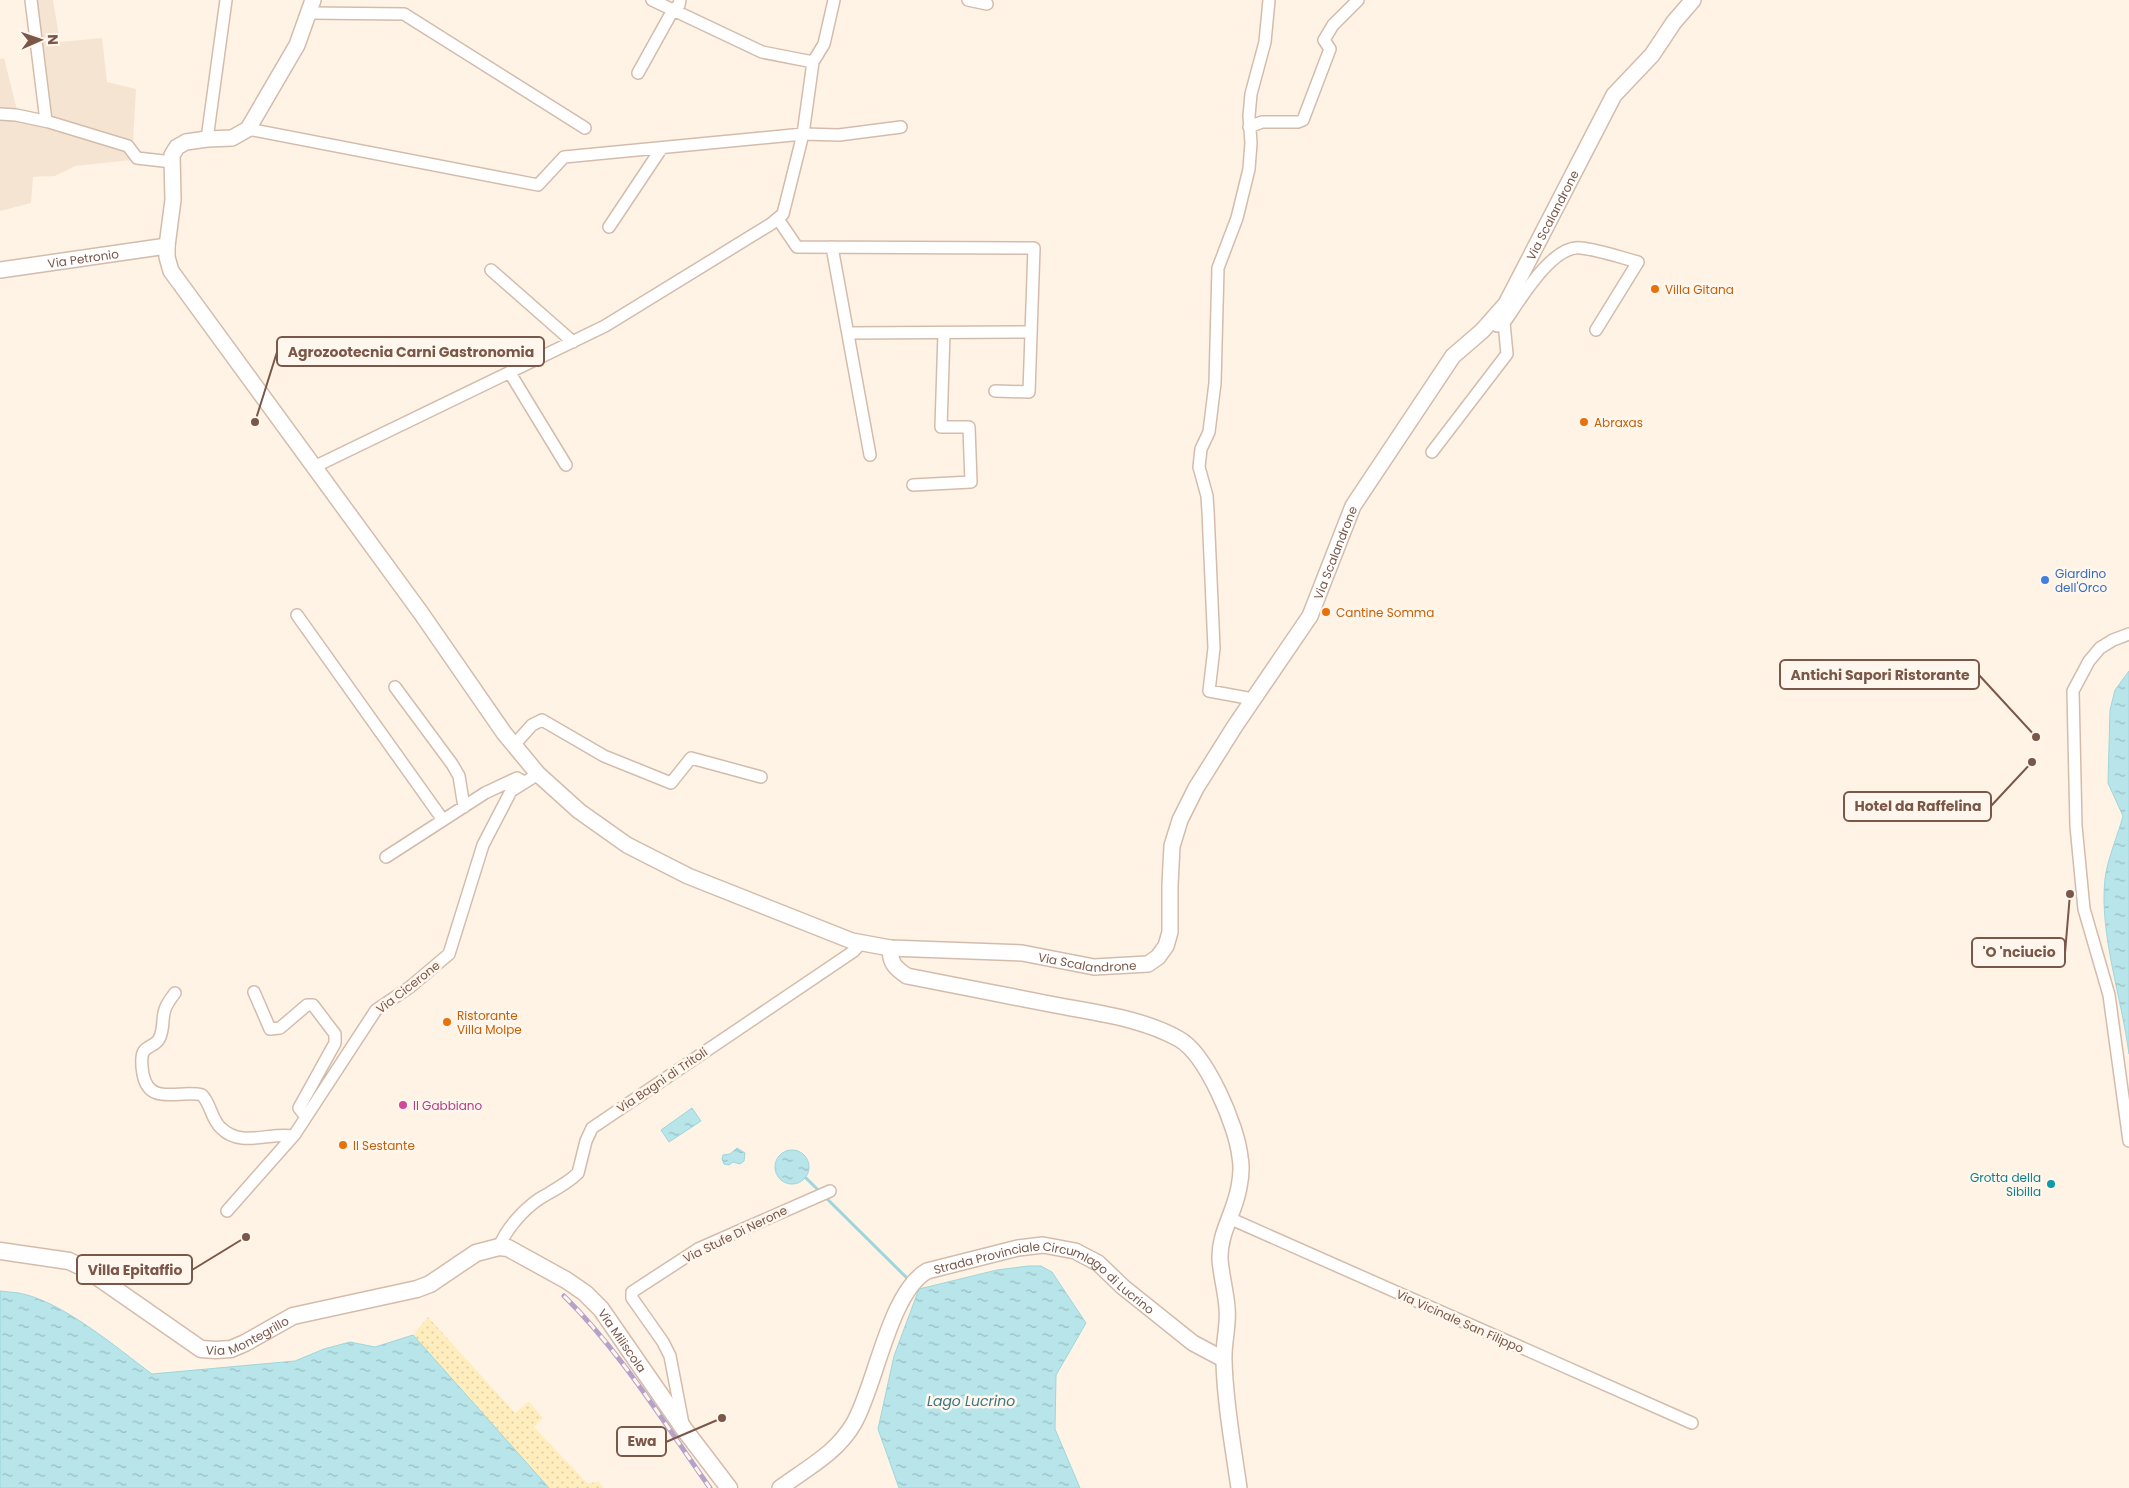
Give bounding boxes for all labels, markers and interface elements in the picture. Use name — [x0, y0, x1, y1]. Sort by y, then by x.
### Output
north arrow — [15, 15, 65, 65]
text: N — [43, 34, 63, 45]
street label: Via Scalandrone — [1522, 167, 1582, 263]
street label: Via Petronio — [46, 244, 120, 272]
place label: Villa Gitana — [1665, 281, 1734, 298]
marker: Villa Gitana — [1649, 283, 1661, 295]
callout: Agrozootecnia Carni Gastronomia — [277, 337, 544, 366]
text: Agrozootecnia Carni Gastronomia — [288, 342, 534, 362]
place label: Abraxas — [1594, 414, 1643, 431]
marker: Abraxas — [1578, 416, 1590, 428]
street label: Via Scalandrone — [1309, 503, 1361, 602]
place label: Giardino dell'Orco — [2055, 565, 2108, 596]
marker: Giardino dell'Orco — [2039, 574, 2051, 586]
place label: Cantine Somma — [1336, 604, 1434, 621]
marker: Cantine Somma — [1320, 606, 1332, 618]
callout: Antichi Sapori Ristorante — [1780, 660, 1979, 689]
text: Antichi Sapori Ristorante — [1790, 665, 1970, 685]
callout: Hotel da Raffelina — [1844, 792, 1991, 821]
text: Hotel da Raffelina — [1854, 796, 1982, 816]
callout: 'O 'nciucio — [1972, 938, 2065, 967]
text: 'O 'nciucio — [1982, 942, 2056, 962]
street label: Via Scalandrone — [1037, 948, 1137, 976]
street label: Via Cicerone — [373, 957, 443, 1017]
place label: Ristorante Villa Molpe — [457, 1007, 522, 1038]
marker: Ristorante Villa Molpe — [441, 1016, 453, 1028]
street label: Via Bagni di Tritoli — [613, 1043, 711, 1117]
place label: Il Gabbiano — [413, 1097, 483, 1114]
marker: Il Gabbiano — [397, 1099, 409, 1111]
place label: Il Sestante — [353, 1137, 415, 1154]
marker: Il Sestante — [337, 1139, 349, 1151]
place label: Grotta della Sibilla — [1970, 1169, 2041, 1200]
marker: Grotta della Sibilla — [2045, 1178, 2057, 1190]
street label: Via Stufe Di Nerone — [680, 1201, 790, 1267]
street label: Strada Provinciale Circumlago di Lucrino — [932, 1237, 1158, 1318]
callout: Villa Epitaffio — [77, 1255, 192, 1284]
text: Villa Epitaffio — [88, 1260, 182, 1280]
street label: Via Vicinale San Filippo — [1394, 1285, 1527, 1357]
street label: Via Miliscola — [595, 1305, 651, 1376]
street label: Via Montegrillo — [205, 1312, 292, 1359]
water label: Lago Lucrino — [927, 1391, 1015, 1411]
callout: Ewa — [617, 1427, 666, 1456]
text: Ewa — [627, 1431, 657, 1451]

